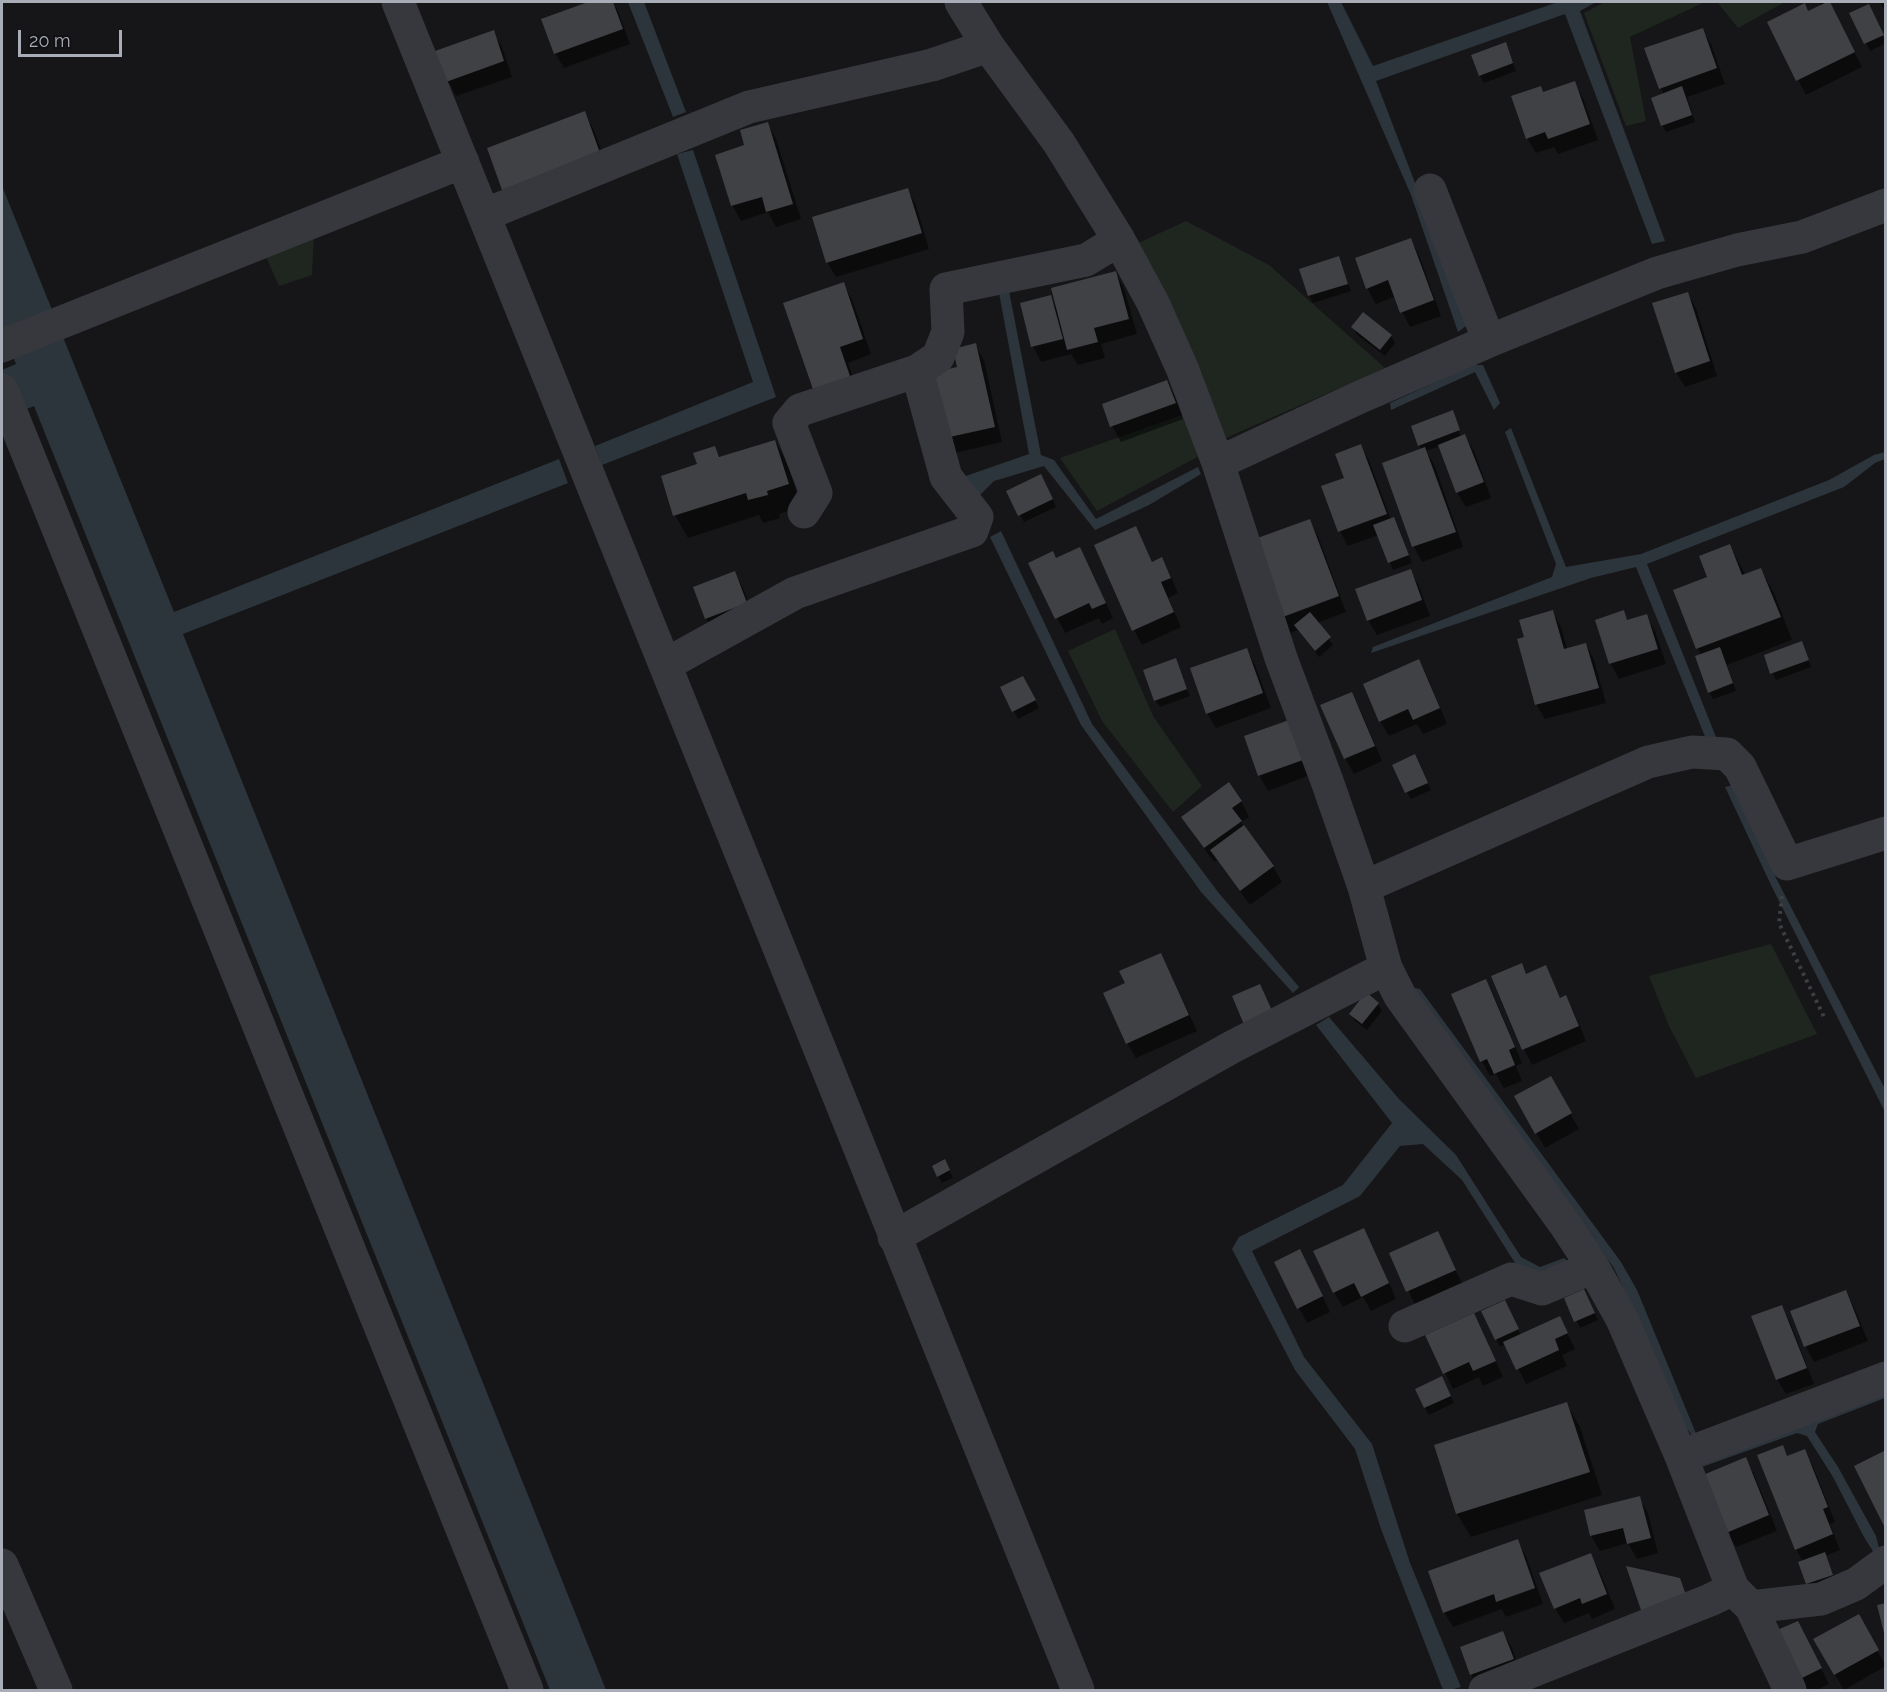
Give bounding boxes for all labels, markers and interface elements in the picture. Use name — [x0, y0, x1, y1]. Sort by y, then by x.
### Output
scale bar — [21, 18, 124, 56]
text: 20 m — [29, 30, 71, 51]

